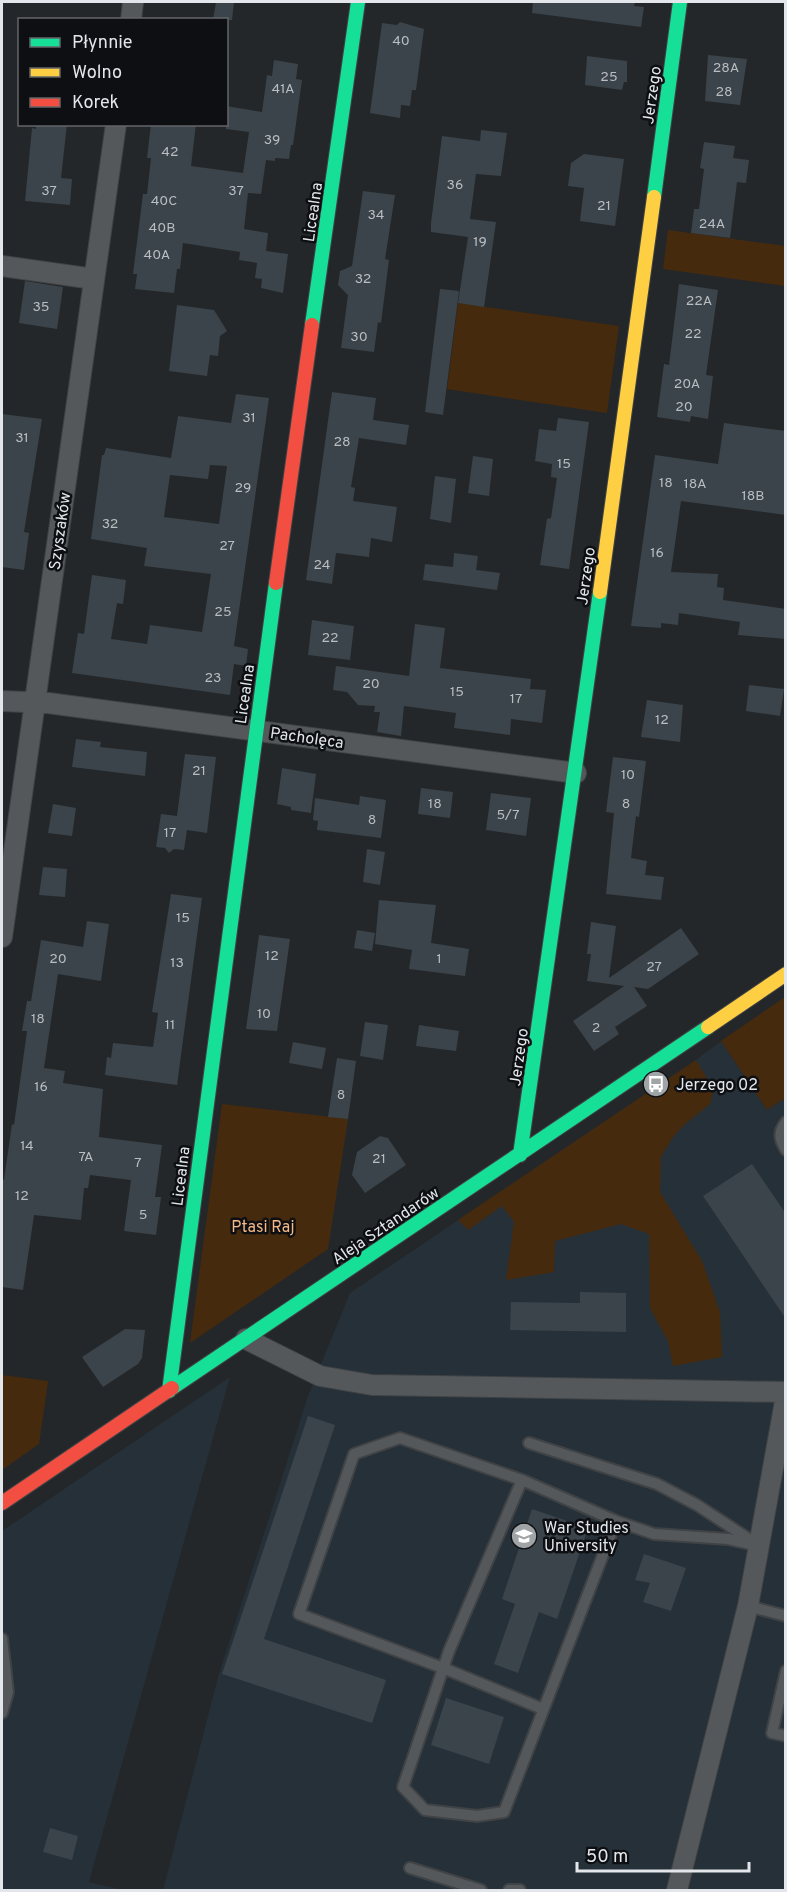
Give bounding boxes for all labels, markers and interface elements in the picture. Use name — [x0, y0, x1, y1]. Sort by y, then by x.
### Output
legend — [18, 18, 228, 126]
text: Płynnie — [72, 32, 133, 55]
house number: 40 — [392, 33, 410, 50]
house number: 28A — [713, 60, 739, 77]
text: Wolno — [72, 62, 122, 85]
street label: Jerzego — [639, 65, 667, 126]
house number: 25 — [600, 69, 618, 86]
house number: 41A — [271, 81, 295, 98]
house number: 28 — [715, 84, 733, 101]
text: Korek — [72, 92, 119, 115]
house number: 39 — [264, 132, 280, 149]
house number: 42 — [161, 144, 179, 161]
house number: 36 — [447, 177, 463, 194]
street label: Licealna — [300, 181, 328, 243]
house number: 37 — [41, 183, 57, 200]
house number: 37 — [228, 183, 244, 200]
house number: 40C — [151, 193, 177, 210]
house number: 21 — [597, 198, 611, 215]
house number: 34 — [367, 207, 385, 224]
house number: 24A — [699, 216, 725, 233]
house number: 40B — [149, 220, 175, 237]
house number: 19 — [473, 234, 487, 251]
house number: 40A — [144, 247, 170, 264]
house number: 32 — [355, 271, 371, 288]
house number: 22A — [686, 293, 712, 310]
house number: 35 — [32, 299, 50, 316]
house number: 22 — [684, 326, 702, 343]
house number: 30 — [350, 329, 368, 346]
house number: 20A — [674, 376, 700, 393]
house number: 20 — [675, 399, 693, 416]
house number: 31 — [242, 410, 256, 427]
house number: 31 — [15, 430, 29, 447]
house number: 28 — [333, 434, 351, 451]
house number: 15 — [557, 456, 571, 473]
house number: 18 — [659, 475, 673, 492]
house number: 18A — [683, 476, 707, 493]
house number: 29 — [235, 480, 251, 497]
house number: 18B — [742, 488, 764, 505]
street label: Szyszaków — [46, 491, 76, 571]
house number: 32 — [102, 516, 118, 533]
house number: 27 — [219, 538, 235, 555]
house number: 16 — [650, 545, 664, 562]
street label: Jerzego — [573, 546, 601, 607]
house number: 24 — [313, 557, 331, 574]
house number: 25 — [214, 604, 232, 621]
house number: 22 — [321, 630, 339, 647]
street label: Licealna — [232, 663, 260, 725]
house number: 23 — [205, 670, 222, 687]
house number: 20 — [362, 676, 380, 693]
house number: 15 — [450, 684, 464, 701]
house number: 17 — [510, 691, 522, 708]
house number: 12 — [655, 712, 669, 729]
street label: Pacholęca — [269, 724, 345, 754]
house number: 21 — [192, 763, 206, 780]
house number: 10 — [621, 767, 635, 784]
house number: 18 — [428, 796, 442, 813]
house number: 8 — [622, 796, 630, 813]
house number: 5/7 — [496, 807, 520, 824]
house number: 8 — [368, 812, 376, 829]
house number: 17 — [164, 825, 176, 842]
house number: 15 — [176, 910, 190, 927]
house number: 12 — [265, 948, 279, 965]
house number: 20 — [49, 951, 67, 968]
house number: 1 — [436, 951, 442, 968]
house number: 13 — [170, 955, 184, 972]
house number: 27 — [646, 959, 662, 976]
house number: 10 — [257, 1006, 271, 1023]
house number: 18 — [31, 1011, 45, 1028]
house number: 11 — [165, 1017, 175, 1034]
house number: 2 — [592, 1020, 600, 1037]
street label: Jerzego — [506, 1027, 534, 1088]
bus stop icon: Jerzego 02 — [641, 1069, 671, 1099]
place label: Jerzego 02 — [676, 1076, 758, 1096]
house number: 16 — [34, 1079, 48, 1096]
house number: 8 — [337, 1087, 345, 1104]
house number: 14 — [20, 1138, 34, 1155]
street label: Licealna — [168, 1145, 196, 1207]
house number: 7A — [78, 1149, 94, 1166]
house number: 21 — [372, 1151, 386, 1168]
house number: 7 — [134, 1155, 142, 1172]
street label: Aleja Sztandarów — [329, 1183, 444, 1270]
house number: 12 — [15, 1188, 29, 1205]
house number: 5 — [139, 1207, 147, 1224]
park label: Ptasi Raj — [231, 1218, 295, 1238]
place label: War Studies University — [544, 1519, 629, 1557]
school or university icon: War Studies University — [509, 1521, 539, 1551]
scale bar — [577, 1835, 750, 1873]
text: 50 m — [586, 1846, 628, 1869]

